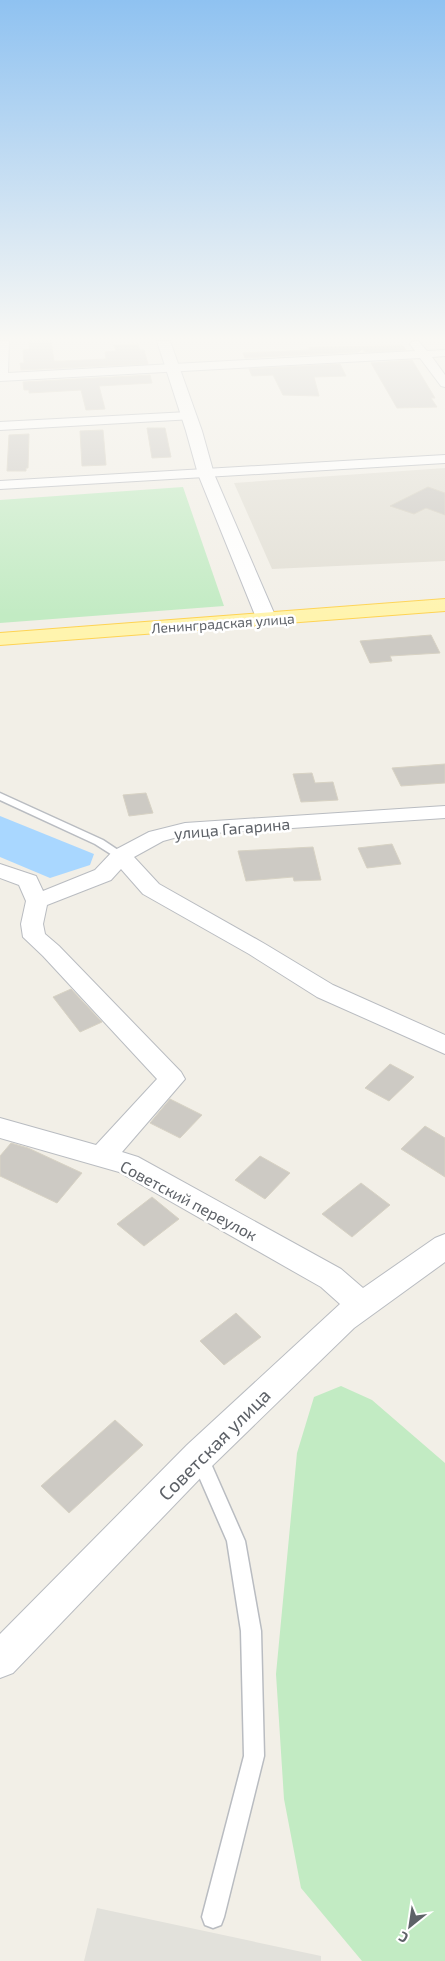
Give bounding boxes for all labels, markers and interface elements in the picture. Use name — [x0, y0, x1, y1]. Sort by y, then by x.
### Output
street label: Ленинградская улица — [151, 610, 295, 636]
street label: улица Гагарина — [173, 813, 291, 844]
street label: Советский переулок — [117, 1156, 261, 1245]
street label: Советская улица — [153, 1383, 275, 1505]
north arrow — [385, 1901, 435, 1951]
text: С — [395, 1928, 411, 1947]

